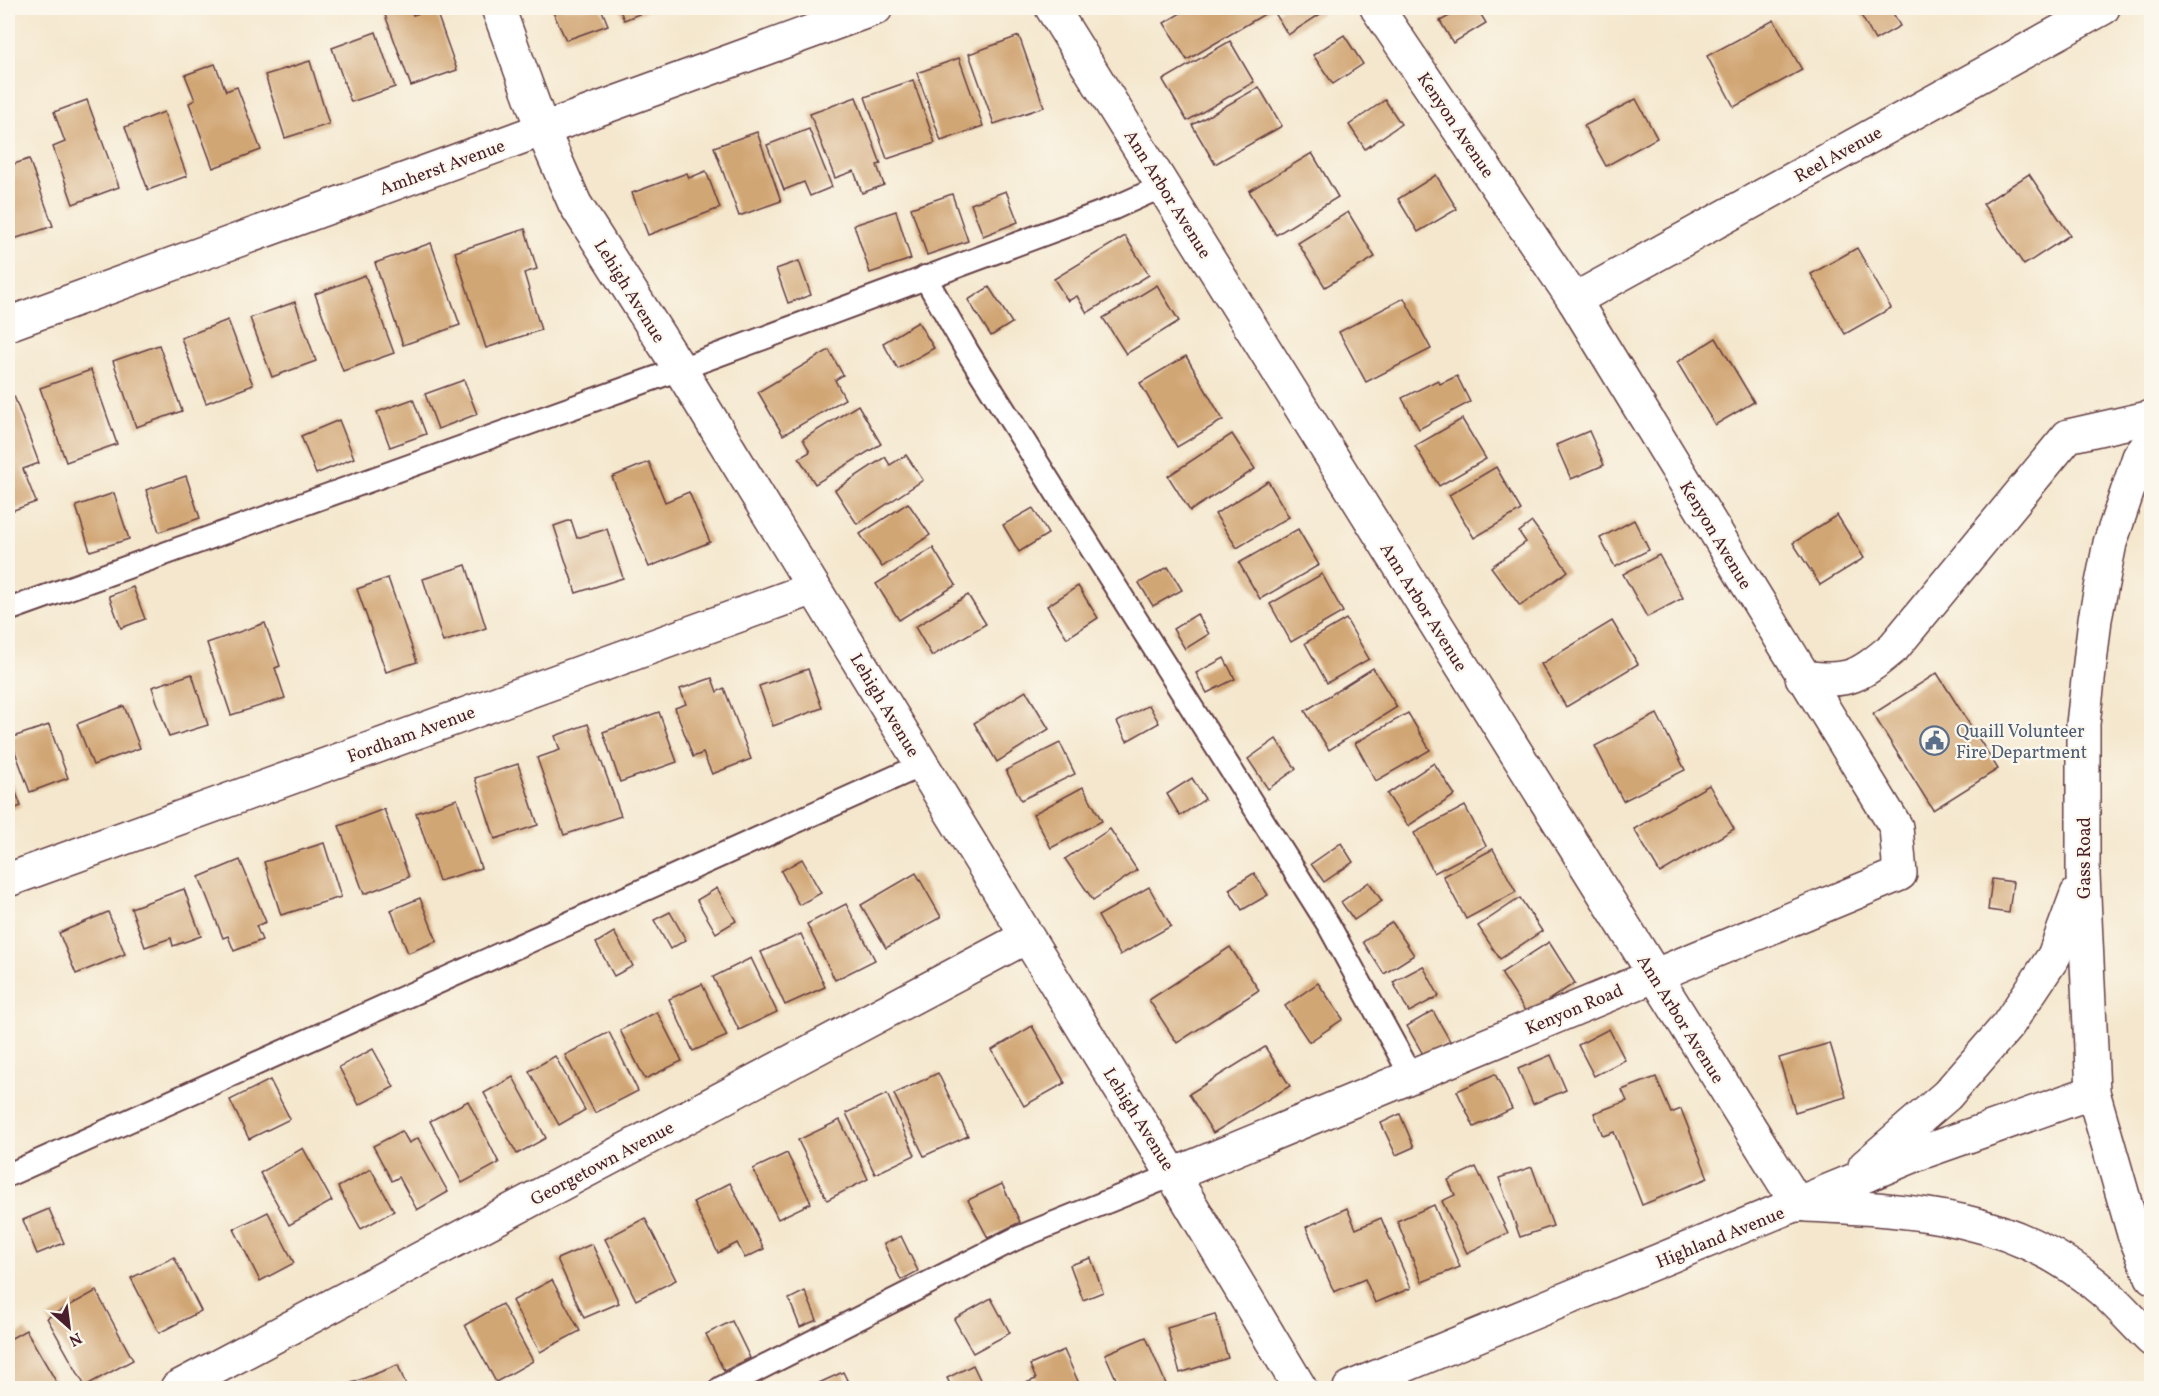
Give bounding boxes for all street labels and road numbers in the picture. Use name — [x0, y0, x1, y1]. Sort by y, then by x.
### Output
street label: Kenyon Avenue — [1410, 68, 1499, 184]
street label: Reel Avenue — [1790, 121, 1887, 190]
street label: Ann Arbor Avenue — [1117, 126, 1216, 264]
street label: Amherst Avenue — [376, 134, 509, 203]
street label: Lehigh Avenue — [587, 235, 670, 348]
street label: Kenyon Avenue — [1672, 477, 1757, 595]
street label: Ann Arbor Avenue — [1373, 539, 1472, 677]
street label: Lehigh Avenue — [843, 649, 925, 762]
street label: Fordham Avenue — [344, 701, 479, 770]
street label: Gass Road — [2073, 817, 2098, 899]
street label: Ann Arbor Avenue — [1630, 951, 1729, 1089]
street label: Kenyon Road — [1522, 979, 1627, 1042]
street label: Lehigh Avenue — [1096, 1063, 1179, 1176]
street label: Georgetown Avenue — [527, 1116, 679, 1213]
street label: Highland Avenue — [1653, 1201, 1789, 1276]

